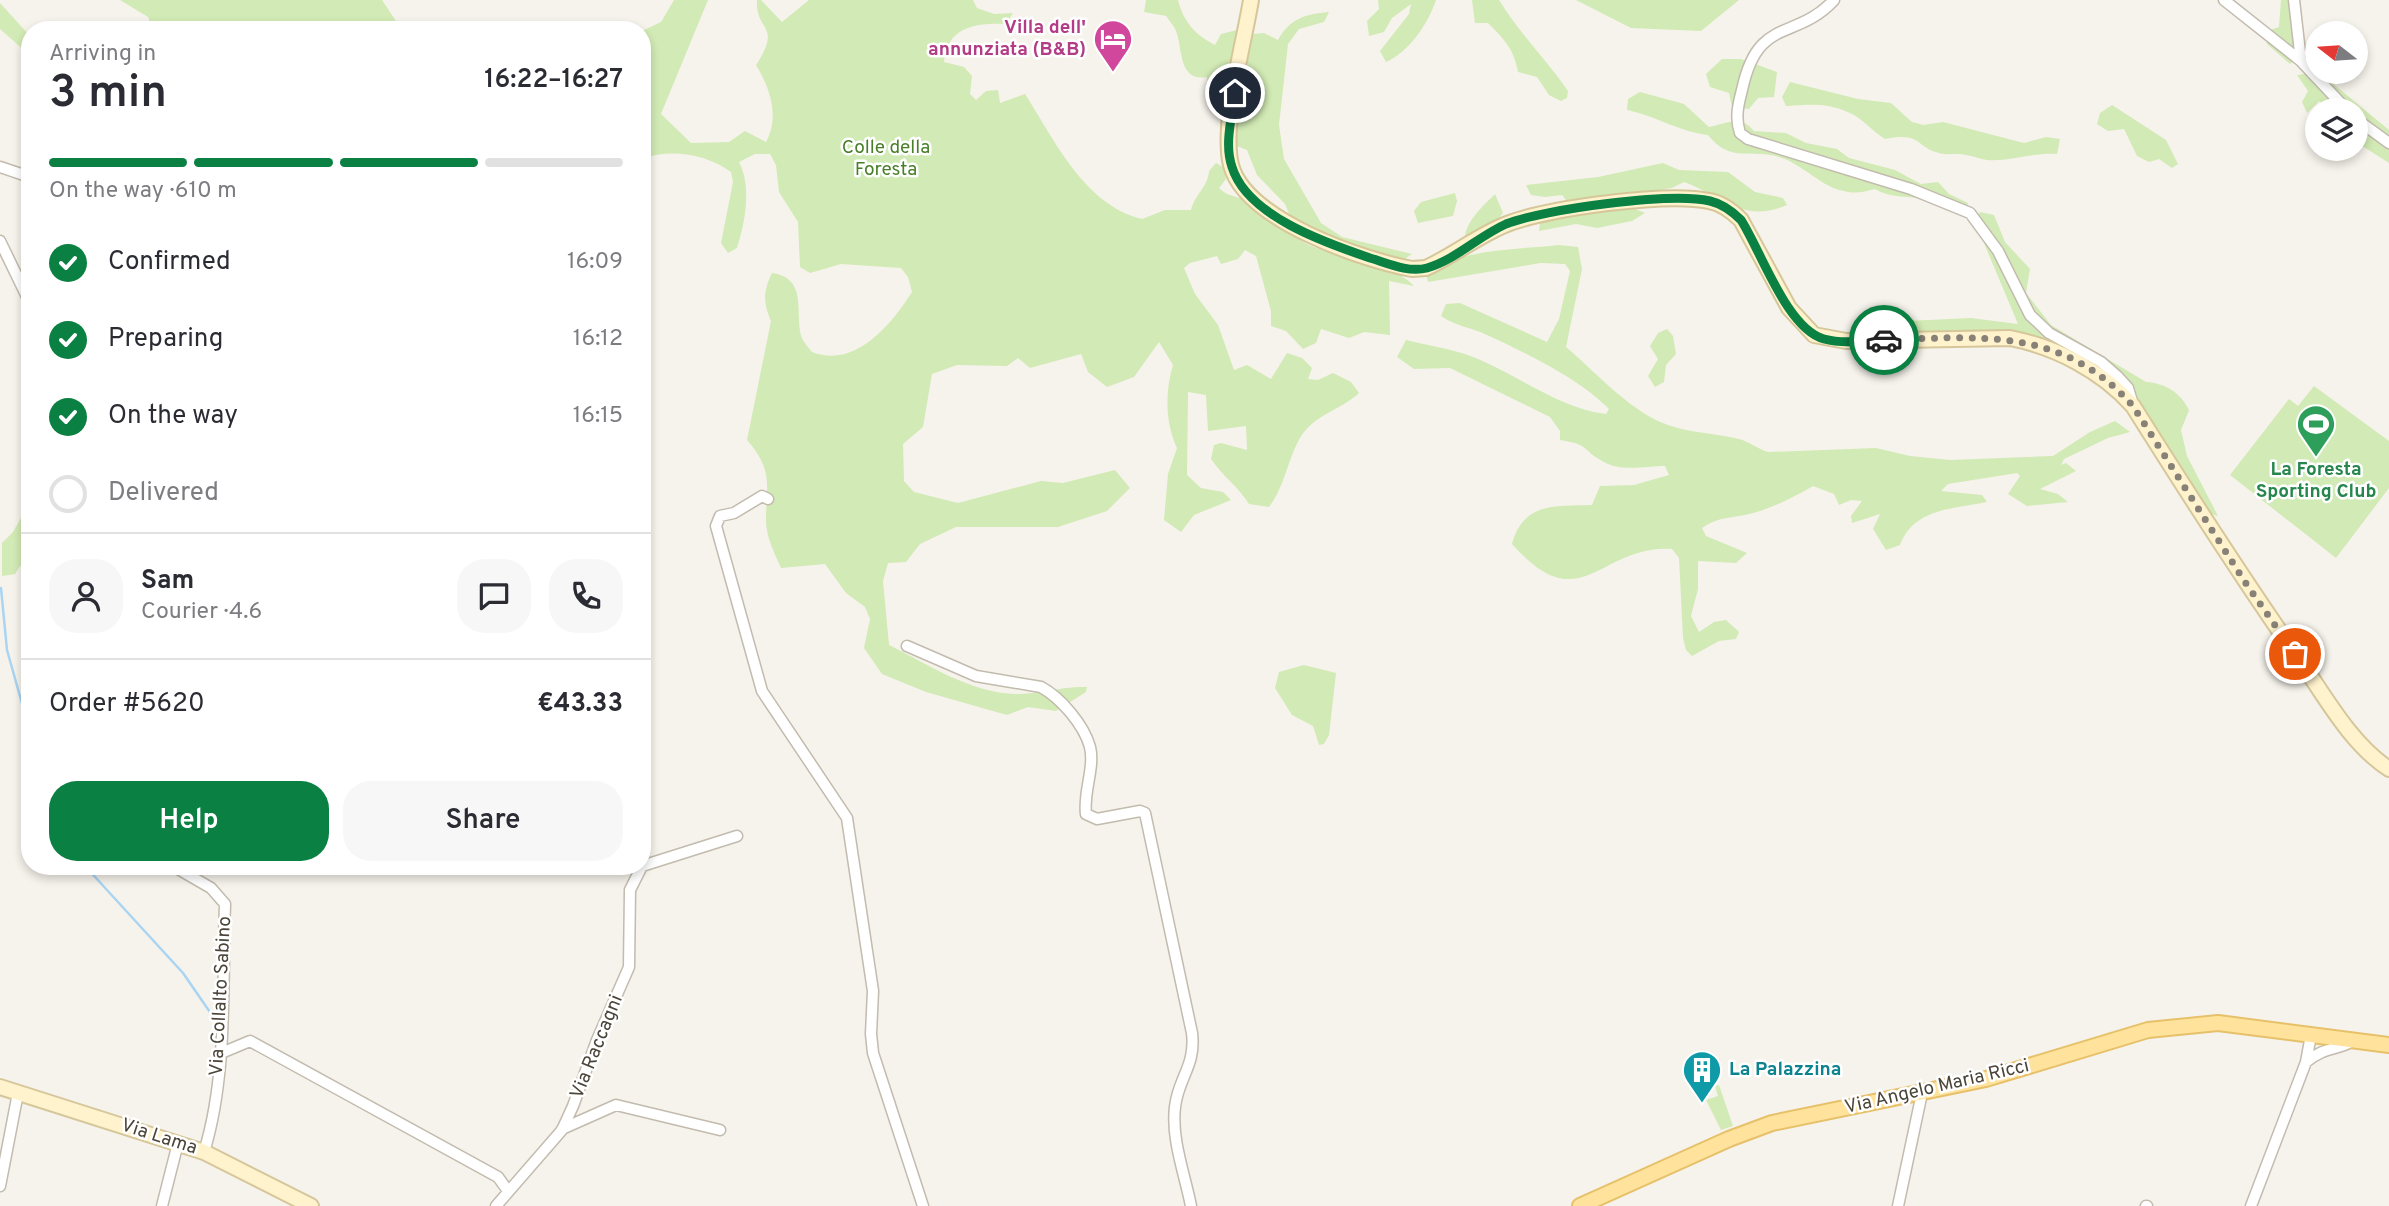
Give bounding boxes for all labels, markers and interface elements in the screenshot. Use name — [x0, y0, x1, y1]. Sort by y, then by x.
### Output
place label: Villa dell' annunziata (B&B) — [928, 16, 1086, 62]
hotel icon: Villa dell' annunziata (B&B) — [1092, 18, 1134, 73]
north arrow — [2305, 21, 2368, 84]
map controls — [2305, 21, 2368, 161]
text: Arriving in — [49, 40, 156, 69]
pin — [1205, 63, 1265, 123]
text: 16:22–16:27 — [484, 64, 623, 97]
text: 3 min — [49, 65, 167, 124]
icon: home — [1216, 74, 1254, 112]
button: layers — [2305, 98, 2368, 161]
park label: Colle della Foresta — [842, 136, 930, 182]
text: On the way · 610 m — [49, 177, 237, 206]
icon: check — [49, 244, 87, 282]
text: Confirmed — [108, 246, 231, 279]
text: 16:09 — [567, 248, 623, 277]
courier — [1849, 305, 1919, 375]
icon: check — [49, 321, 87, 359]
icon: car — [1865, 321, 1903, 359]
text: Preparing — [108, 323, 223, 356]
text: 16:12 — [573, 325, 623, 354]
icon: check — [49, 398, 87, 436]
text: On the way — [108, 400, 238, 433]
text: 16:15 — [573, 402, 623, 431]
sports icon: La Foresta Sporting Club — [2295, 403, 2337, 458]
place label: La Foresta Sporting Club — [2256, 458, 2376, 504]
text: Delivered — [108, 477, 219, 510]
button: person — [49, 559, 123, 633]
button: chat — [457, 559, 531, 633]
button: phone — [549, 559, 623, 633]
text: Sam — [141, 565, 194, 598]
text: Courier · 4.6 — [141, 598, 262, 627]
pin — [2265, 624, 2325, 684]
icon: bag — [2276, 635, 2314, 673]
text: Order #5620 — [49, 688, 205, 721]
text: €43.33 — [537, 688, 623, 721]
button: Help — [49, 781, 329, 861]
button: Share — [343, 781, 623, 861]
street label: Via Collalto Sabino — [205, 915, 237, 1077]
street label: Via Raccagni — [565, 992, 629, 1102]
building icon: La Palazzina — [1681, 1049, 1723, 1104]
street label: Via Angelo Maria Ricci — [1842, 1054, 2032, 1120]
place label: La Palazzina — [1729, 1058, 1841, 1082]
street label: Via Lama — [118, 1113, 200, 1161]

